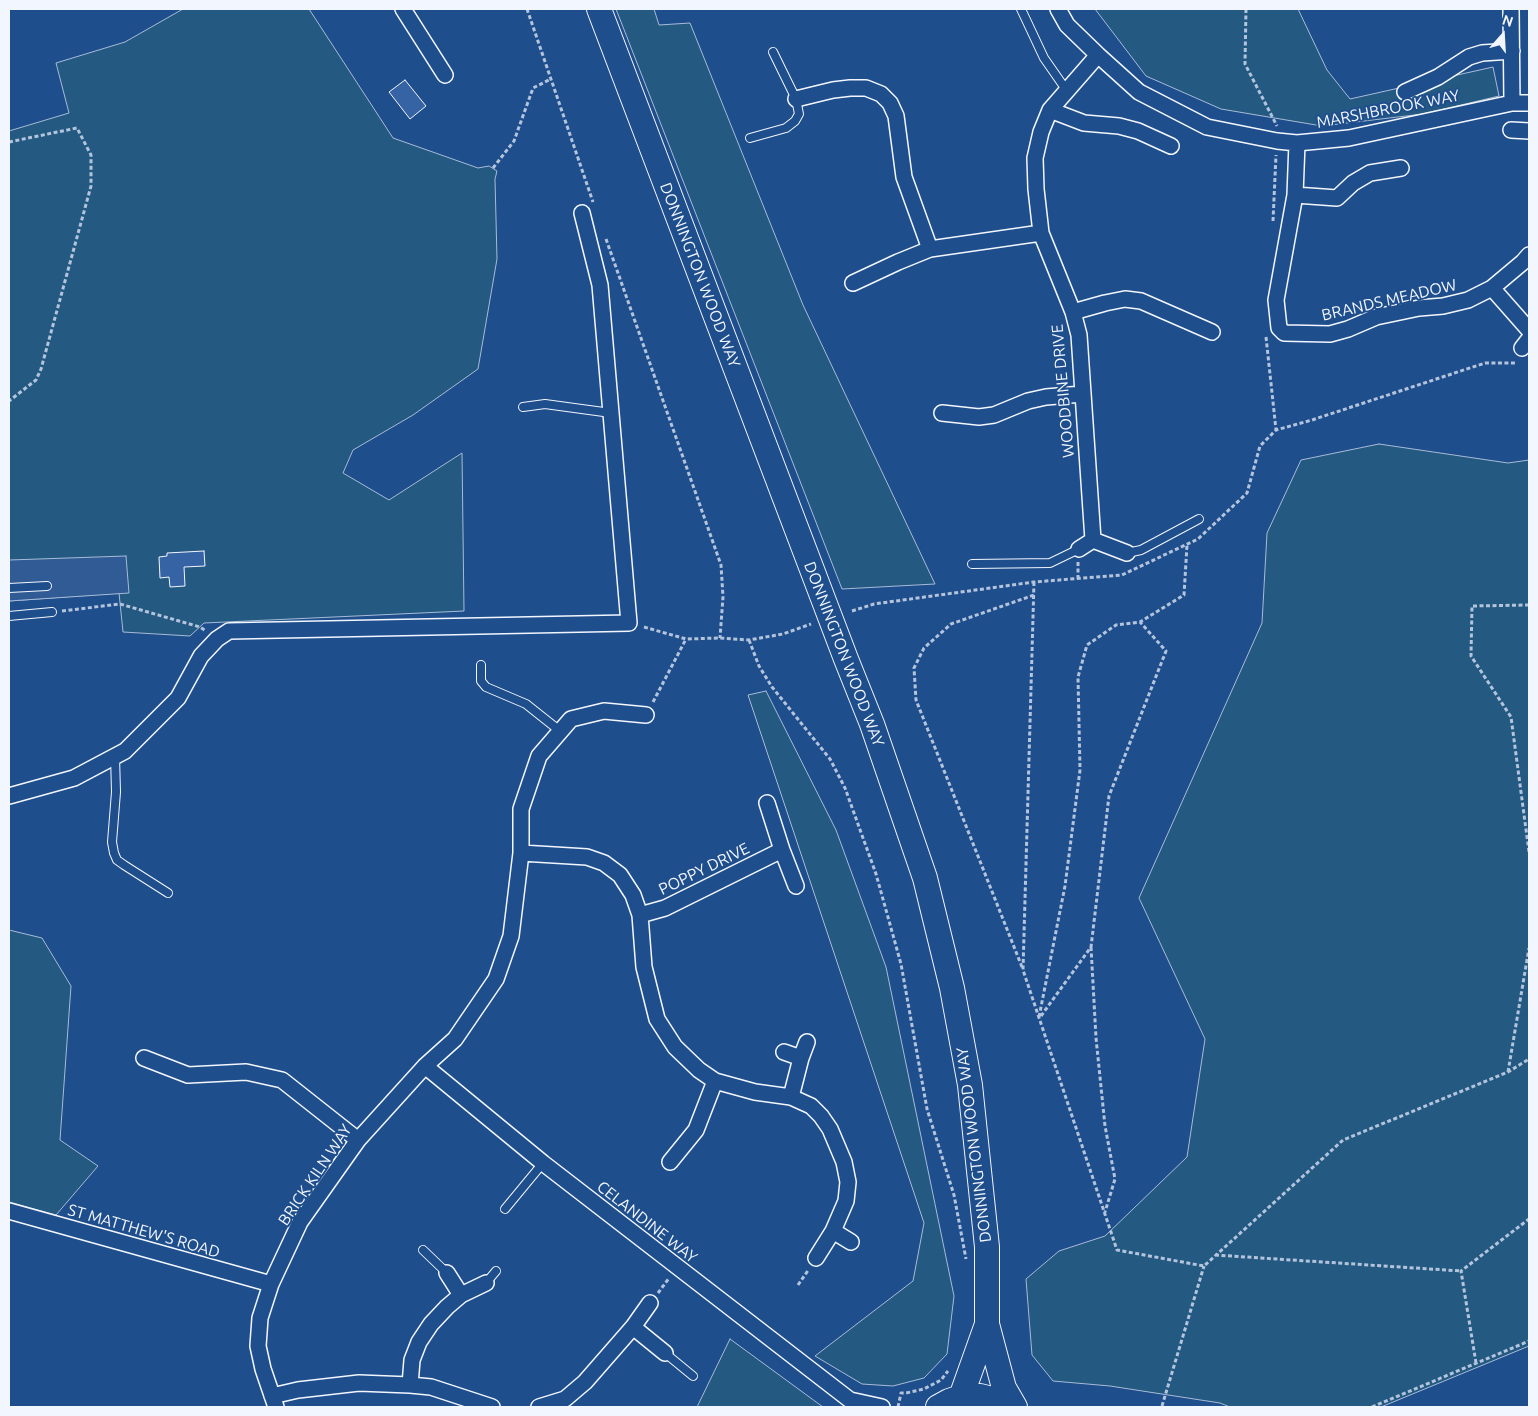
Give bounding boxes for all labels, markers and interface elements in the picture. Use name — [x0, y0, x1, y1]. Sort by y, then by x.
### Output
north arrow — [1478, 10, 1528, 60]
text: N — [1500, 12, 1515, 30]
street label: MARSHBROOK WAY — [1315, 86, 1461, 132]
street label: DONNINGTON WOOD WAY — [656, 180, 744, 370]
street label: BRANDS MEADOW — [1320, 275, 1458, 325]
street label: WOODBINE DRIVE — [1048, 324, 1078, 458]
street label: DONNINGTON WOOD WAY — [800, 559, 888, 749]
street label: POPPY DRIVE — [656, 839, 752, 899]
street label: DONNINGTON WOOD WAY — [952, 1046, 996, 1244]
street label: BRICK KILN WAY — [274, 1121, 356, 1229]
street label: CELANDINE WAY — [593, 1177, 701, 1267]
street label: ST MATTHEW'S ROAD — [66, 1200, 222, 1262]

